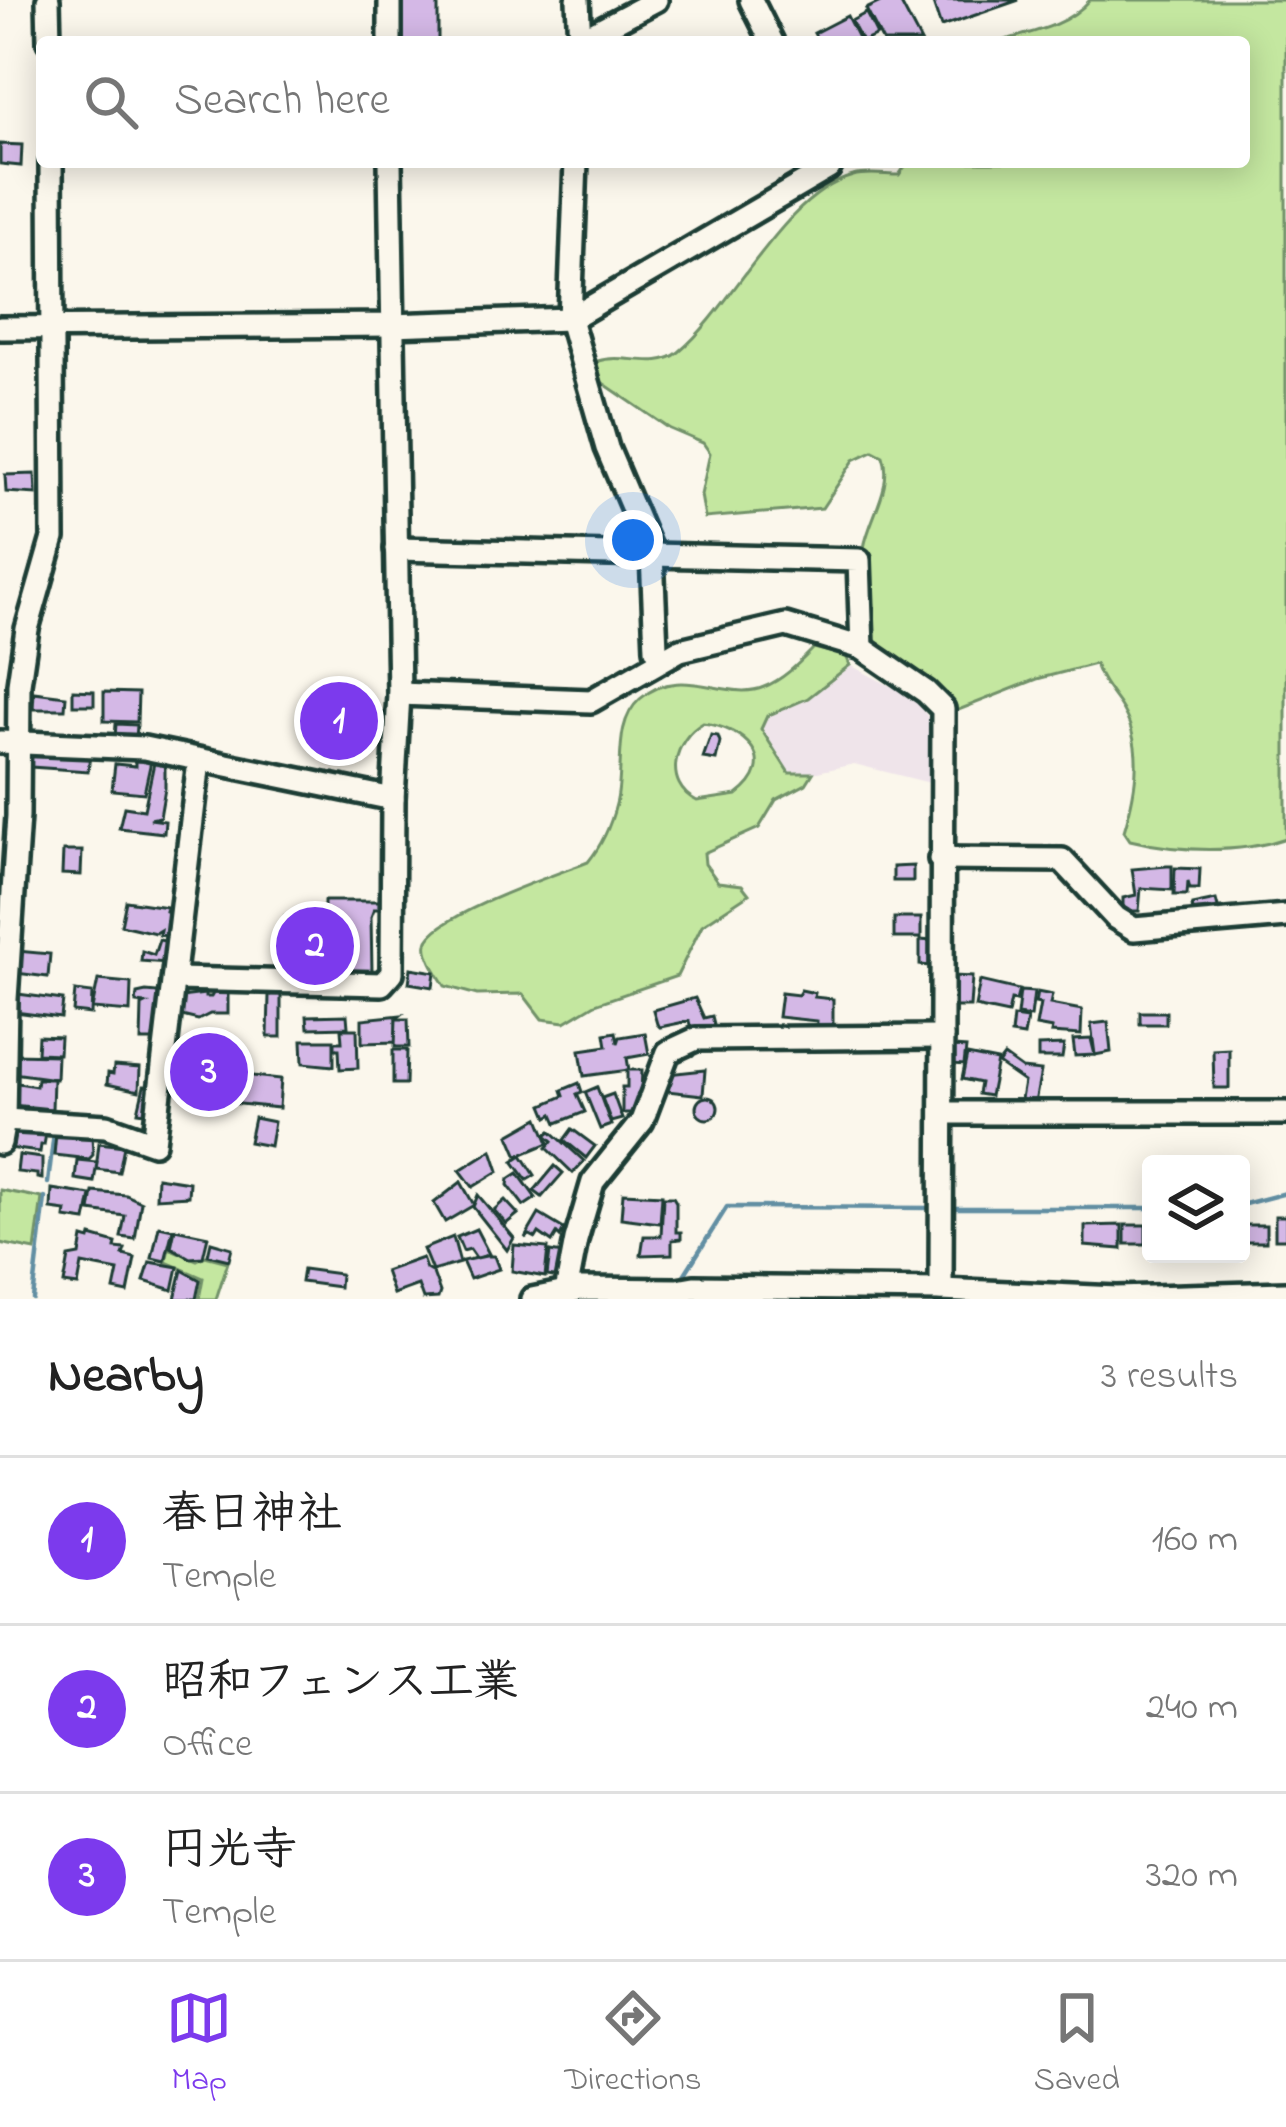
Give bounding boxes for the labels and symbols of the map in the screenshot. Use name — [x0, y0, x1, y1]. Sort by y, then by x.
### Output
your location — [603, 510, 663, 570]
pin: 1 — [300, 676, 378, 766]
pin: 2 — [276, 901, 354, 991]
pin: 3 — [170, 1027, 248, 1117]

